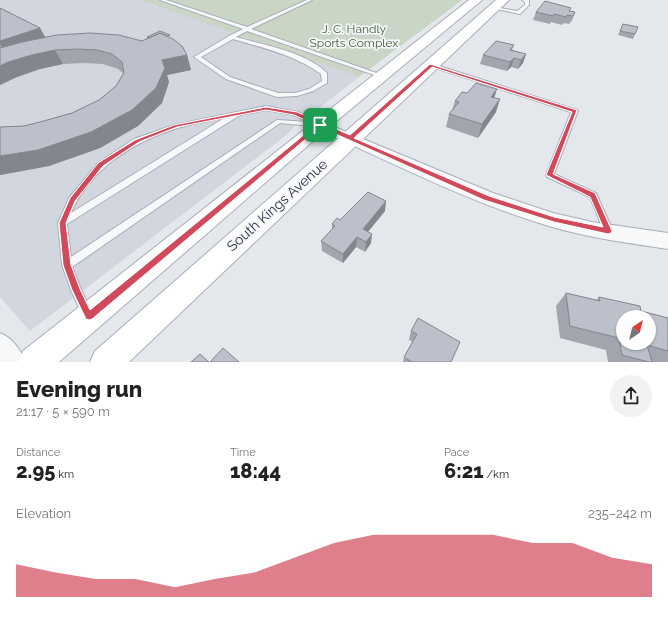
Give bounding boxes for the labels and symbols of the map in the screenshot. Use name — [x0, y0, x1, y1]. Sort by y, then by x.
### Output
park label: J. C. Handly Sports Complex — [310, 22, 398, 50]
pin — [303, 108, 337, 142]
street label: South Kings Avenue — [224, 156, 330, 254]
north arrow — [616, 310, 656, 350]

